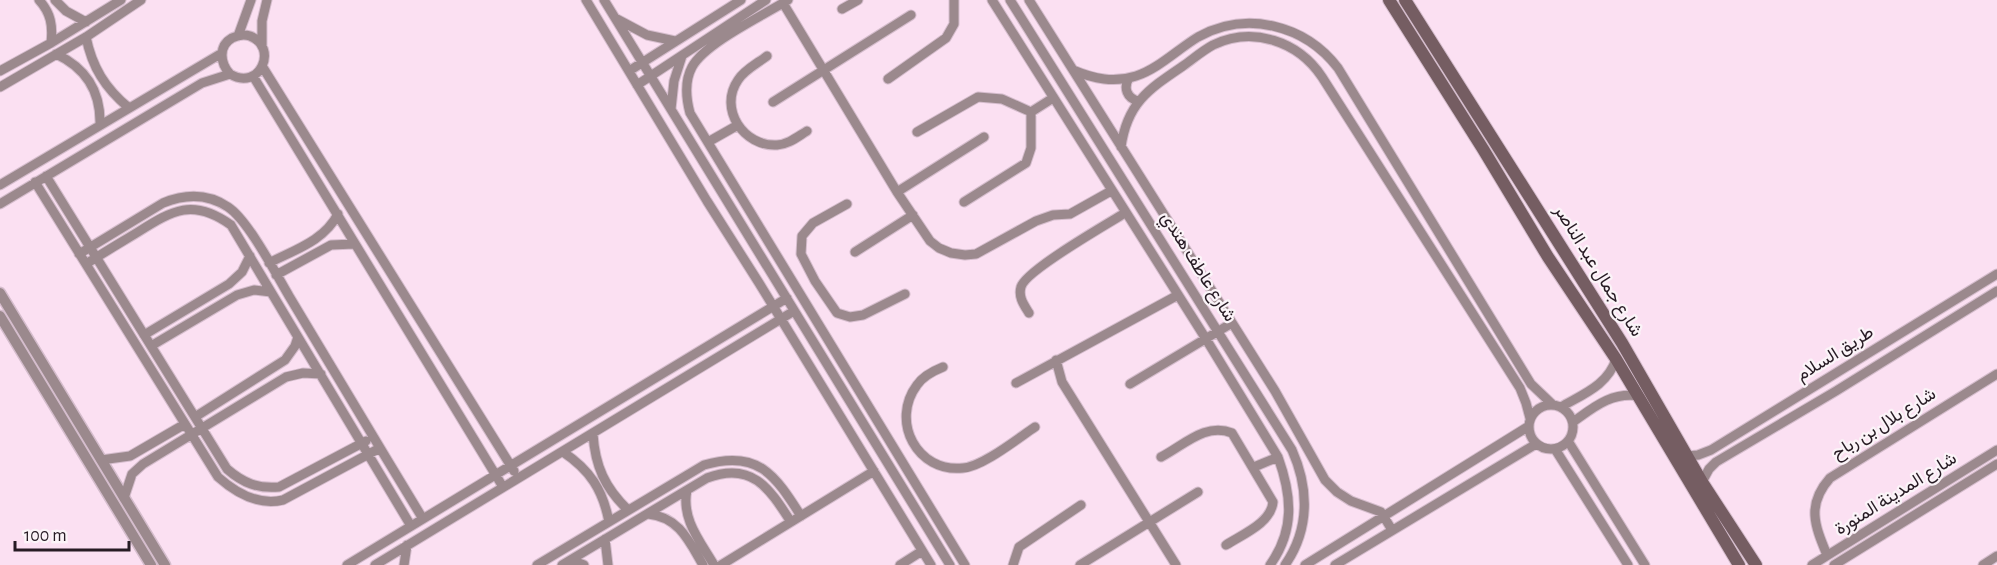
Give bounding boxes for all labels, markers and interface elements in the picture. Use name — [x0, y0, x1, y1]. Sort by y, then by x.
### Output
street label: شارع جمال عبد الناصر — [1548, 201, 1646, 341]
street label: شارع عاطف هندي — [1153, 209, 1239, 328]
street label: طريق السلام — [1793, 323, 1878, 386]
street label: شارع بلال بن رباح — [1829, 385, 1940, 465]
street label: شارع المدينة المنورة — [1832, 449, 1961, 540]
scale bar — [15, 514, 129, 552]
text: 100 m — [24, 527, 67, 545]

